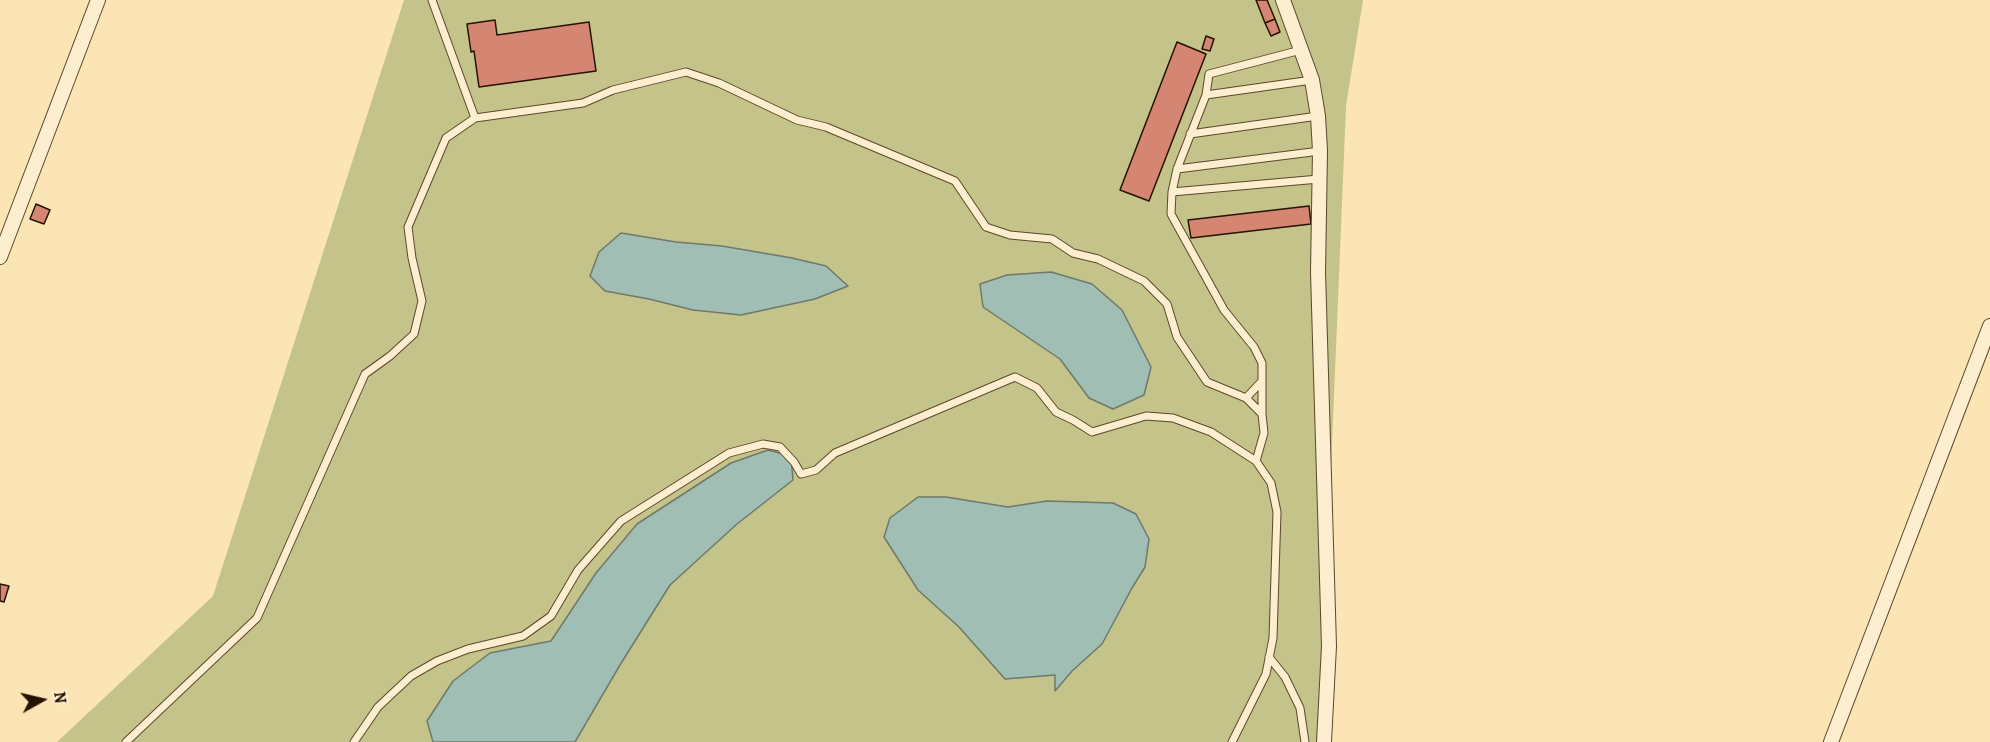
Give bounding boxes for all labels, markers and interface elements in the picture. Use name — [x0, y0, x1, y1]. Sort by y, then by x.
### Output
north arrow — [12, 670, 72, 730]
text: N — [48, 690, 72, 705]

